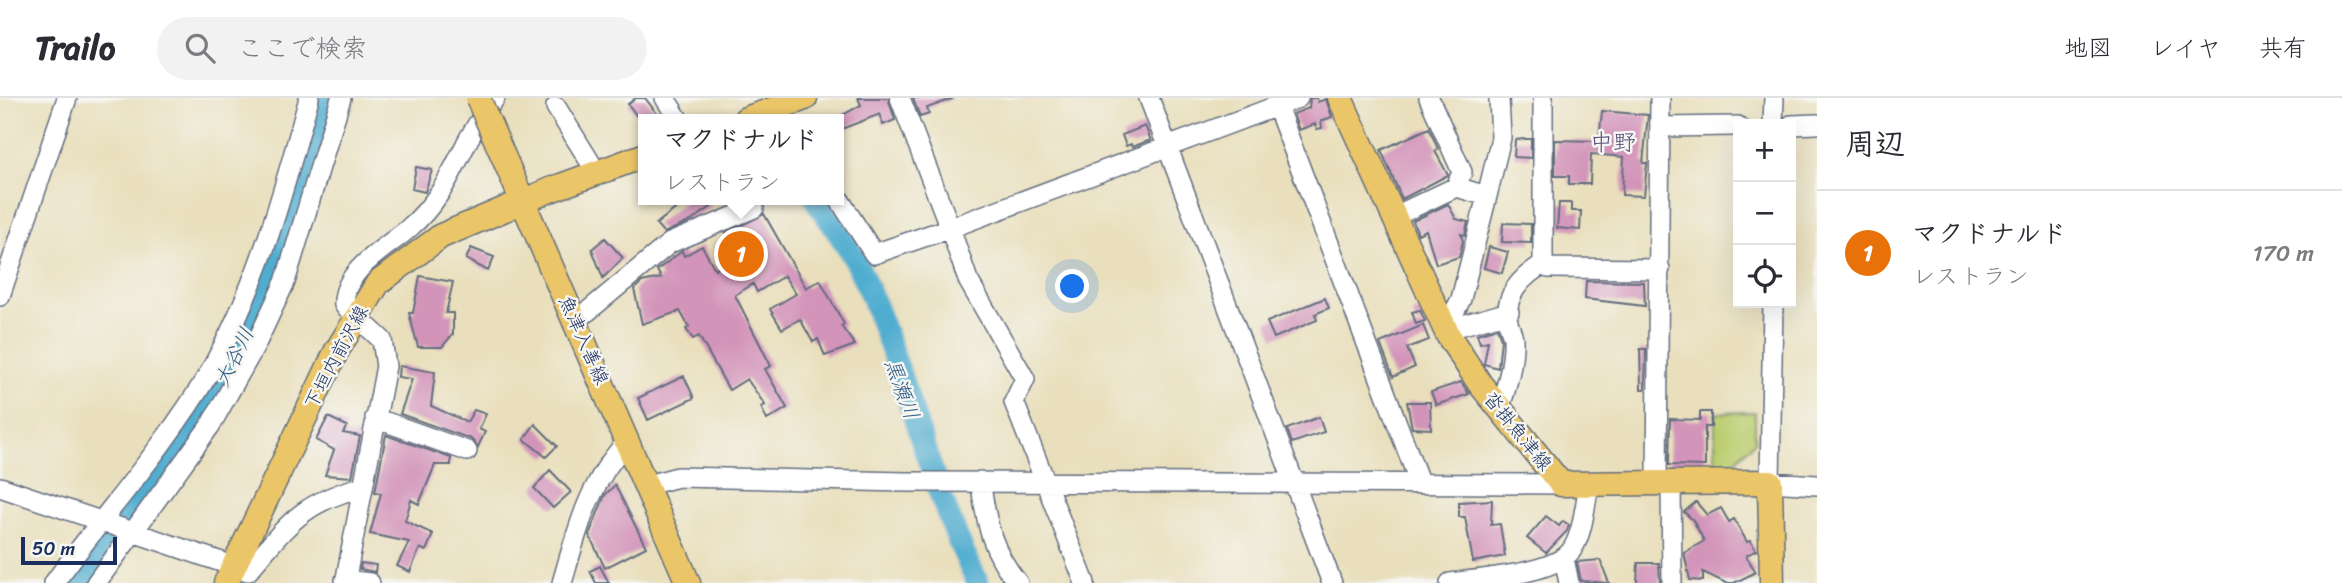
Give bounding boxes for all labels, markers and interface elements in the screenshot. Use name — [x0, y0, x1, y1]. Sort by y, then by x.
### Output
search box — [157, 17, 647, 80]
text: Trailo — [35, 19, 115, 77]
text: ここで検索 — [237, 25, 367, 71]
text: 地図 — [2064, 27, 2112, 69]
text: レイヤ — [2150, 27, 2221, 69]
text: 共有 — [2259, 27, 2307, 69]
icon: search — [181, 29, 219, 67]
popup — [638, 114, 844, 205]
text: マクドナルド — [664, 116, 818, 162]
text: 周辺 — [1845, 117, 1905, 171]
map controls — [1733, 119, 1796, 308]
button: + — [1733, 119, 1796, 182]
district label: 中野 — [1590, 122, 1636, 163]
text: レストラン — [664, 162, 780, 203]
button: − — [1733, 182, 1796, 245]
text: マクドナルド — [1912, 210, 2067, 256]
pin: 1 — [718, 228, 764, 280]
text: 1 — [1863, 233, 1873, 274]
text: 170 m — [2253, 233, 2314, 274]
button: locate — [1733, 245, 1796, 308]
text: レストラン — [1912, 256, 2029, 297]
your location — [1055, 269, 1089, 303]
street label: 魚津入善線 — [550, 290, 618, 390]
street label: 下垣内前沢線 — [295, 299, 377, 415]
water label: 大谷川 — [203, 320, 265, 394]
water label: 黒瀬川 — [873, 353, 931, 425]
street label: 沓掛魚津線 — [1475, 384, 1561, 478]
text: 50 m — [32, 532, 75, 565]
scale bar — [21, 534, 117, 566]

